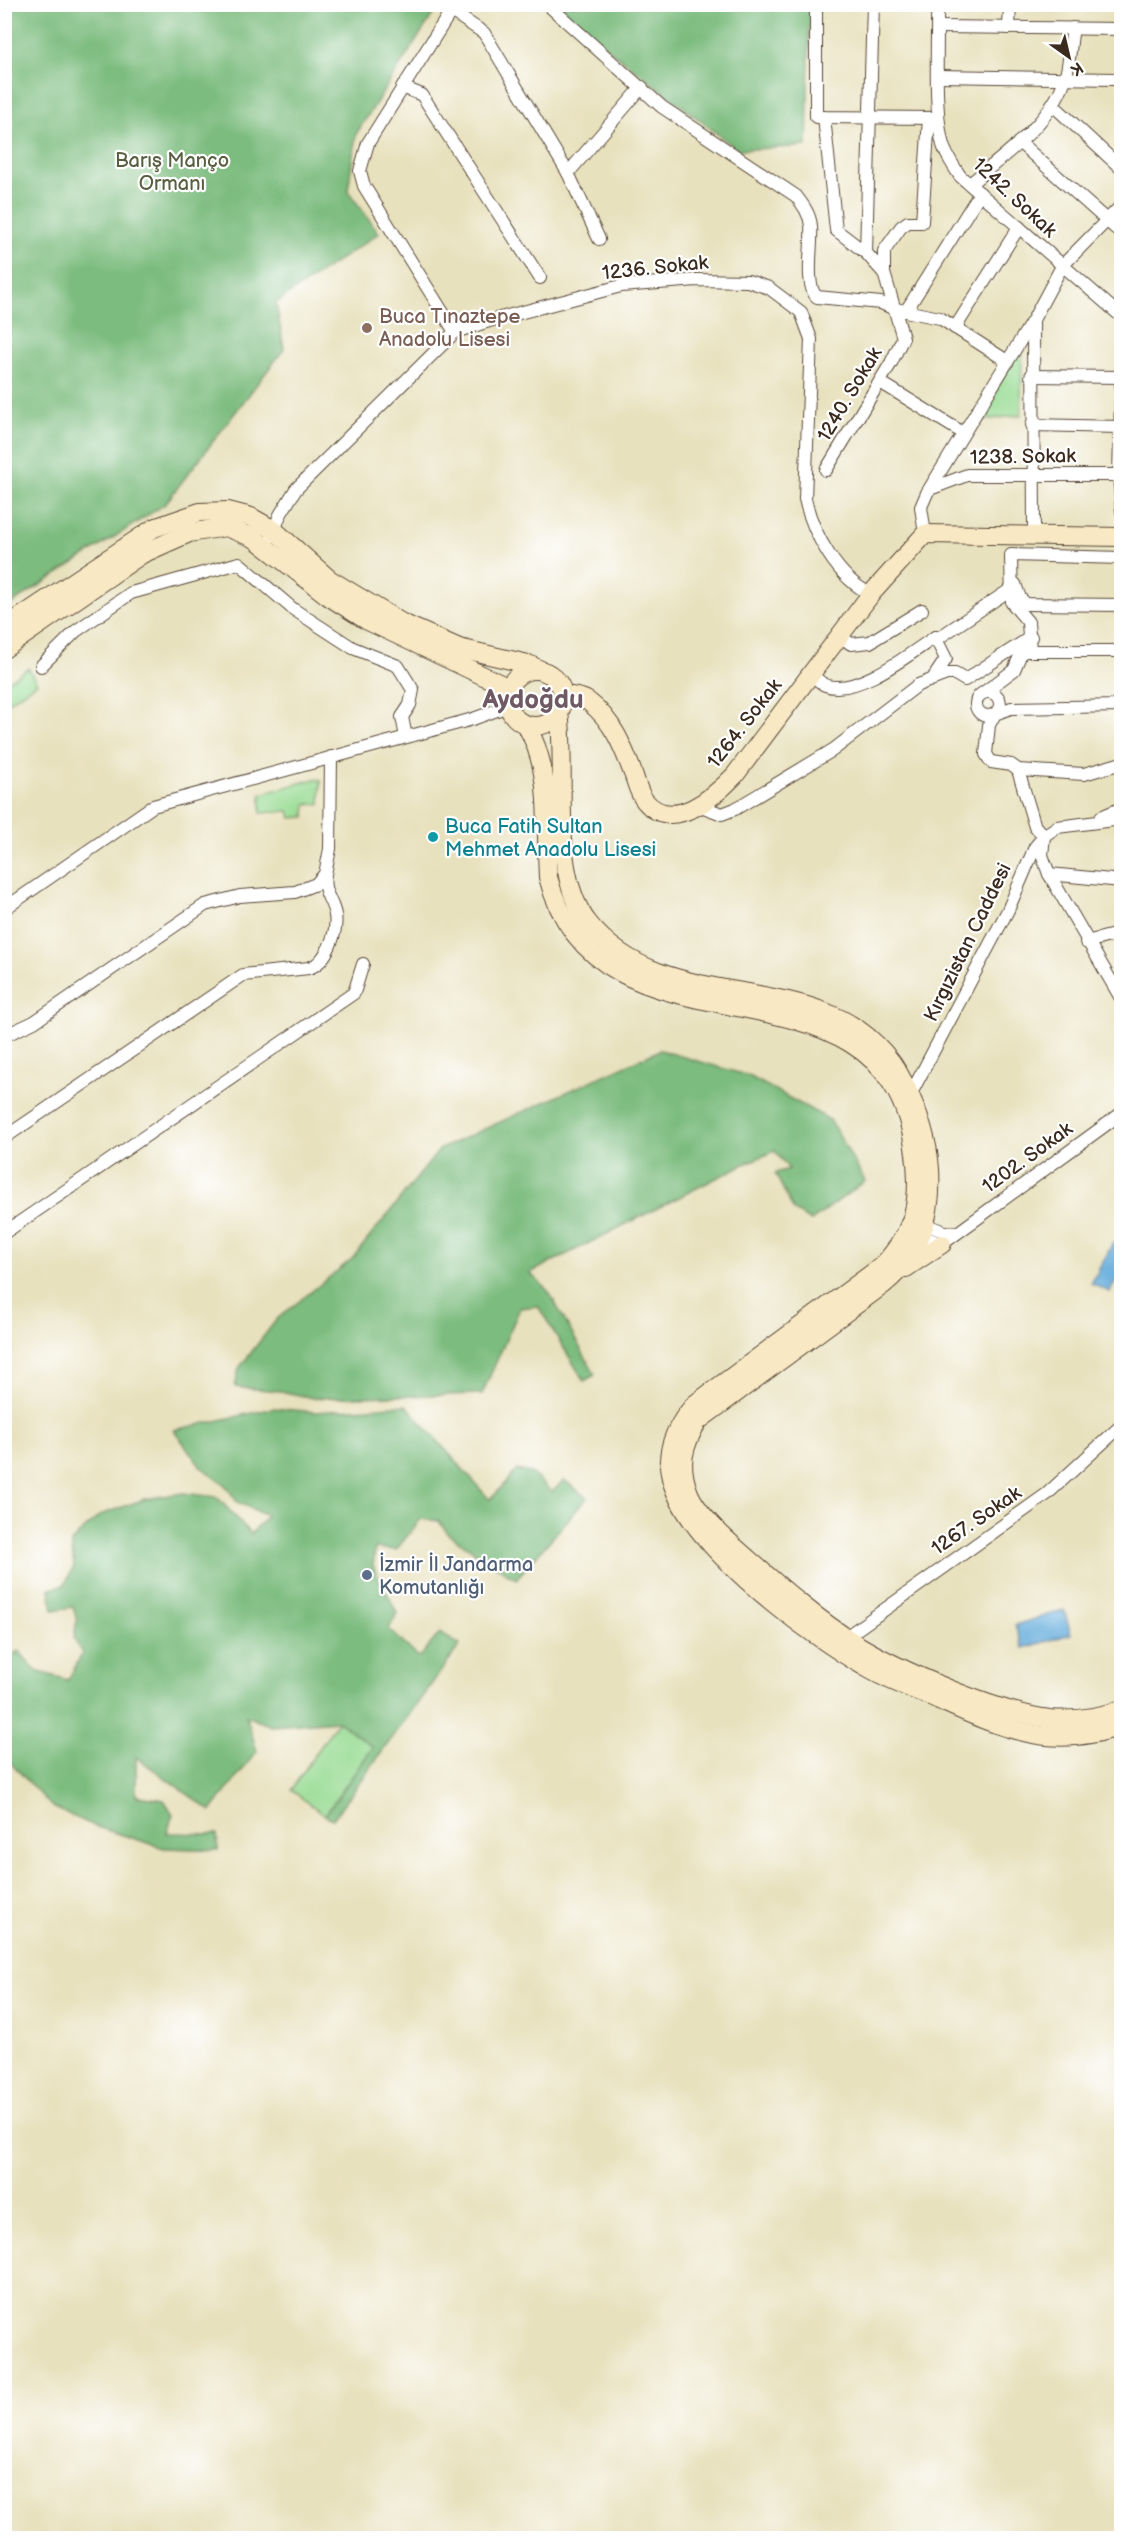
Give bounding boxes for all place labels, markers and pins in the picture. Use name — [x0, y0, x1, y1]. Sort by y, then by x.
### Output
place label: Buca Tınaztepe Anadolu Lisesi — [379, 305, 521, 352]
marker: Buca Tınaztepe Anadolu Lisesi — [360, 321, 374, 335]
place label: Buca Fatih Sultan Mehmet Anadolu Lisesi — [445, 815, 656, 862]
marker: Buca Fatih Sultan Mehmet Anadolu Lisesi — [426, 830, 440, 844]
place label: İzmir İl Jandarma Komutanlığı — [379, 1552, 533, 1600]
marker: İzmir İl Jandarma Komutanlığı — [360, 1568, 374, 1582]

